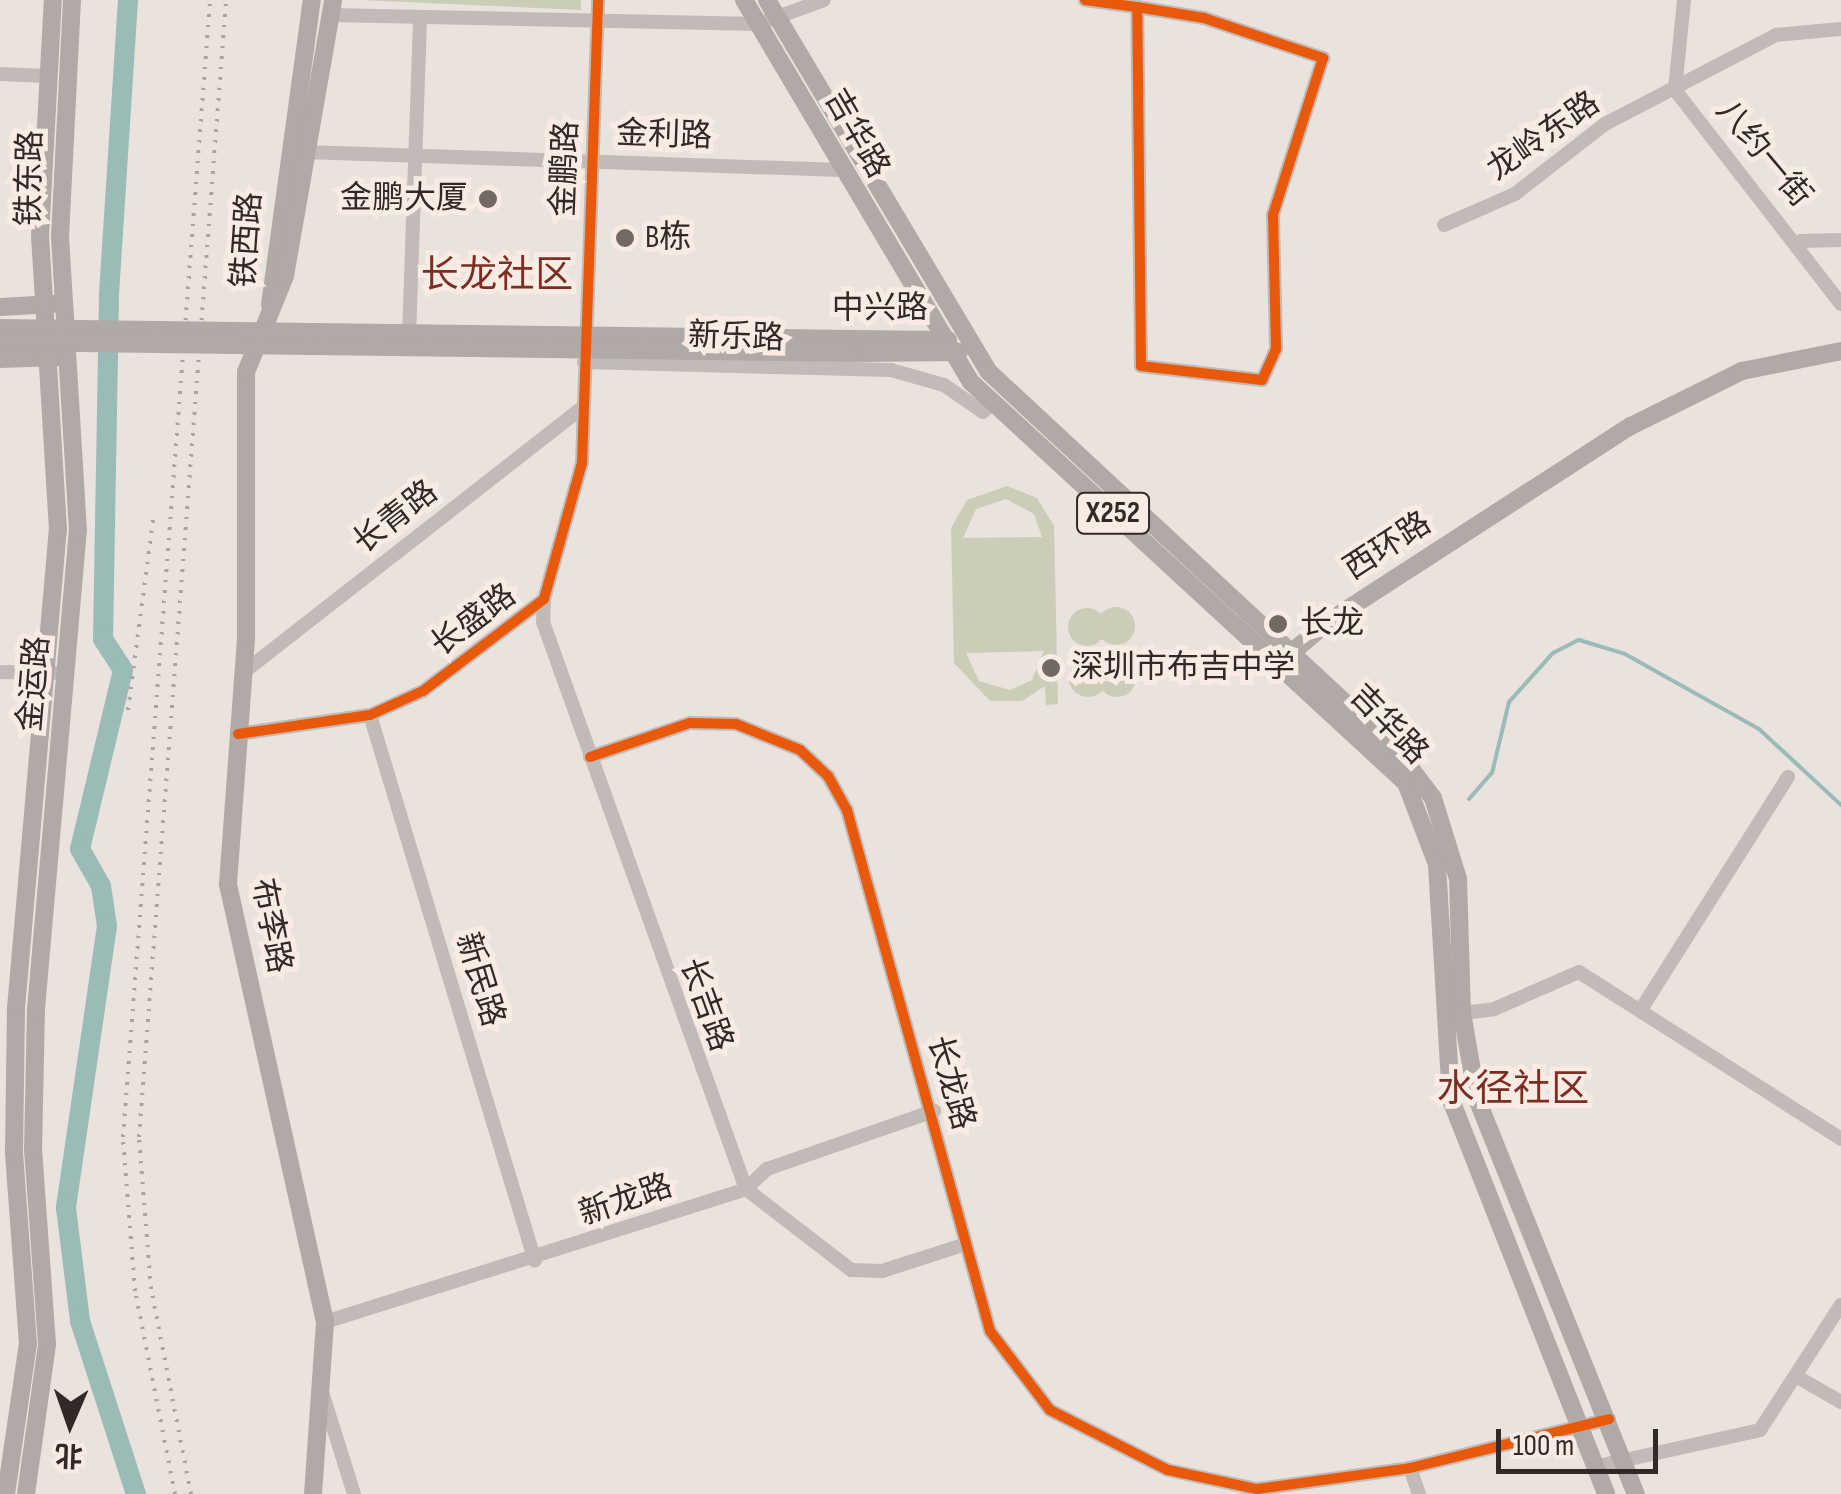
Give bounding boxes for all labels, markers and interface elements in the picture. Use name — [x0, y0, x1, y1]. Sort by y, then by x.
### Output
street label: 吉华路 — [815, 83, 897, 185]
street label: 龙岭东路 — [1481, 85, 1607, 189]
street label: 八约一街 — [1707, 93, 1819, 215]
street label: 金利路 — [615, 115, 713, 157]
street label: 金鹏路 — [545, 120, 587, 218]
street label: 铁东路 — [11, 130, 51, 226]
place label: 金鹏大厦 — [340, 180, 468, 218]
marker: 金鹏大厦 — [477, 188, 499, 210]
street label: 铁西路 — [225, 191, 271, 289]
place label: B栋 — [645, 219, 691, 257]
marker: B栋 — [614, 227, 636, 249]
district label: 长龙社区 — [421, 253, 573, 299]
street label: 中兴路 — [832, 290, 928, 328]
street label: 新乐路 — [687, 317, 785, 359]
street label: 长青路 — [346, 473, 446, 563]
road number: X252 — [1076, 488, 1150, 538]
street label: 西环路 — [1337, 505, 1439, 589]
street label: 长盛路 — [424, 577, 524, 665]
place label: 长龙 — [1300, 605, 1364, 643]
marker: 长龙 — [1265, 611, 1291, 637]
street label: 金运路 — [12, 635, 58, 733]
place label: 深圳市布吉中学 — [1071, 649, 1295, 687]
marker: 深圳市布吉中学 — [1040, 657, 1062, 679]
street label: 吉华路 — [1341, 677, 1435, 773]
street label: 布李路 — [242, 875, 298, 977]
street label: 新民路 — [447, 928, 511, 1032]
street label: 长吉路 — [671, 953, 739, 1057]
street label: 长龙路 — [918, 1032, 982, 1134]
district label: 水径社区 — [1437, 1067, 1589, 1113]
street label: 新龙路 — [574, 1167, 678, 1235]
north arrow — [20, 1374, 120, 1474]
scale bar — [1501, 1409, 1664, 1471]
text: 100 m — [1513, 1428, 1574, 1464]
text: 北 — [54, 1438, 84, 1471]

